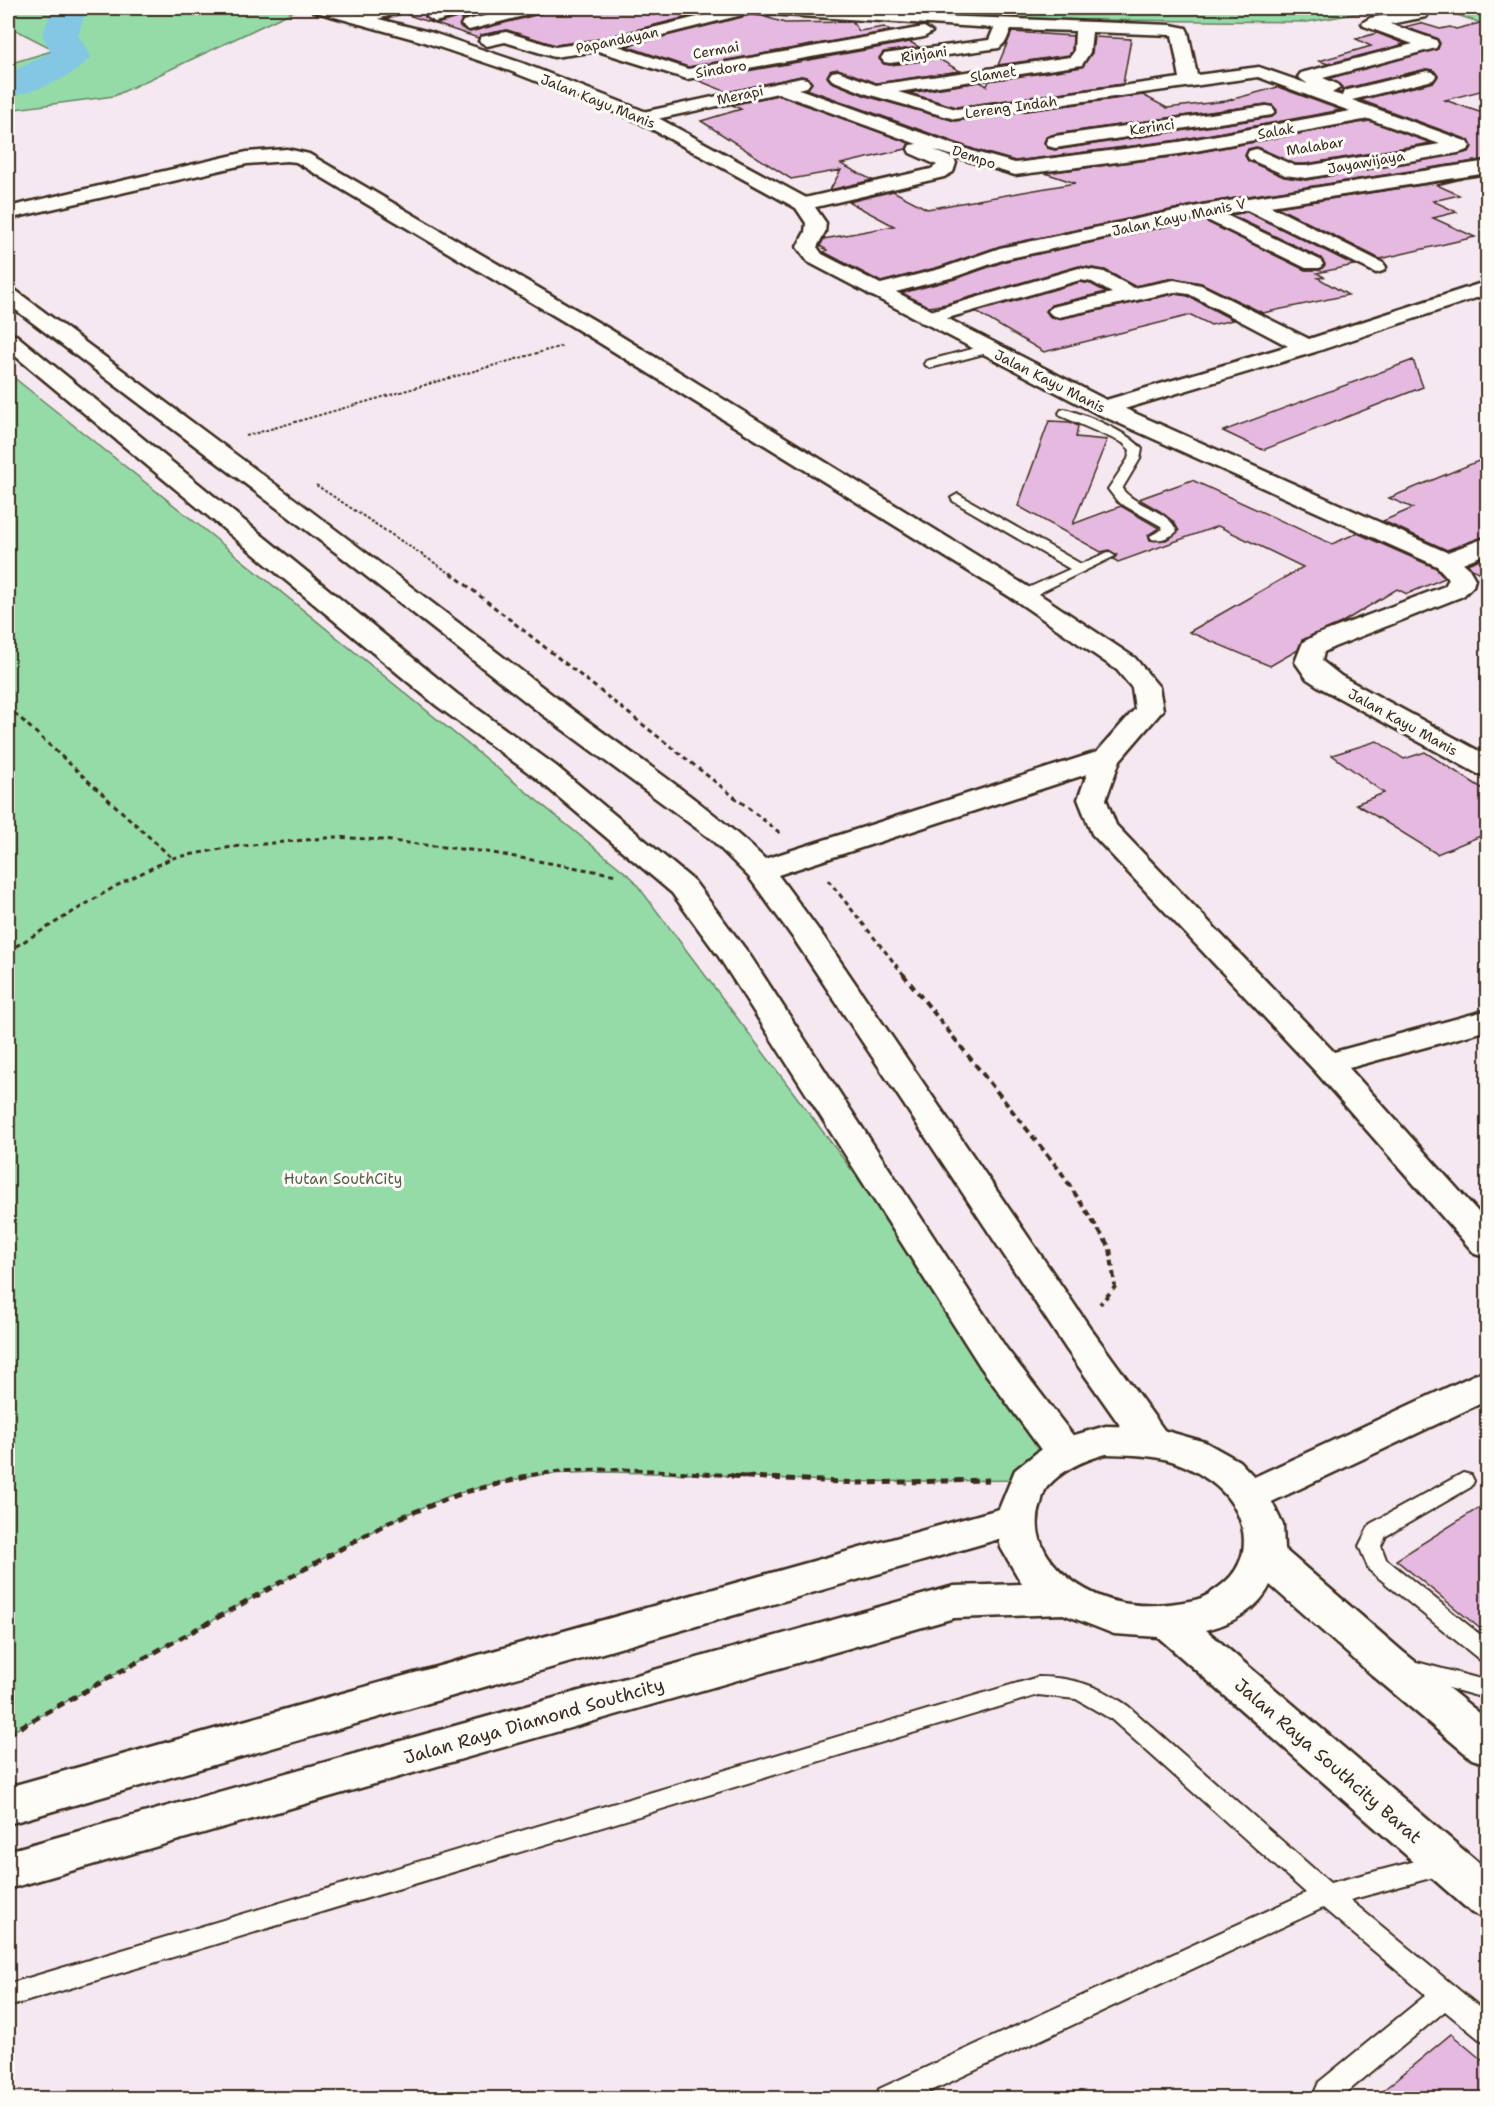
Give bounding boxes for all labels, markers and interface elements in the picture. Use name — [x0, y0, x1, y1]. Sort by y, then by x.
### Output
street label: Papandayan — [574, 22, 660, 58]
street label: Cermai — [691, 37, 741, 63]
street label: Rinjani — [900, 42, 948, 66]
street label: Sindoro — [694, 56, 748, 82]
street label: Slamet — [969, 62, 1017, 86]
street label: Jalan Kayu Manis — [538, 70, 658, 132]
street label: Merapi — [715, 81, 765, 109]
street label: Lereng Indah — [964, 92, 1058, 122]
street label: Kerinci — [1128, 115, 1176, 139]
street label: Salak — [1256, 119, 1296, 143]
street label: Malabar — [1285, 133, 1346, 159]
street label: Dempo — [950, 141, 998, 173]
street label: Jayawijaya — [1326, 146, 1406, 178]
street label: Jalan Kayu Manis V — [1110, 194, 1248, 240]
street label: Jalan Kayu Manis — [991, 345, 1109, 417]
street label: Jalan Kayu Manis — [1345, 684, 1461, 760]
park label: Hutan SouthCity — [284, 1169, 402, 1189]
street label: Jalan Raya Diamond Southcity — [401, 1672, 667, 1770]
street label: Jalan Raya Southcity Barat — [1229, 1673, 1427, 1849]

